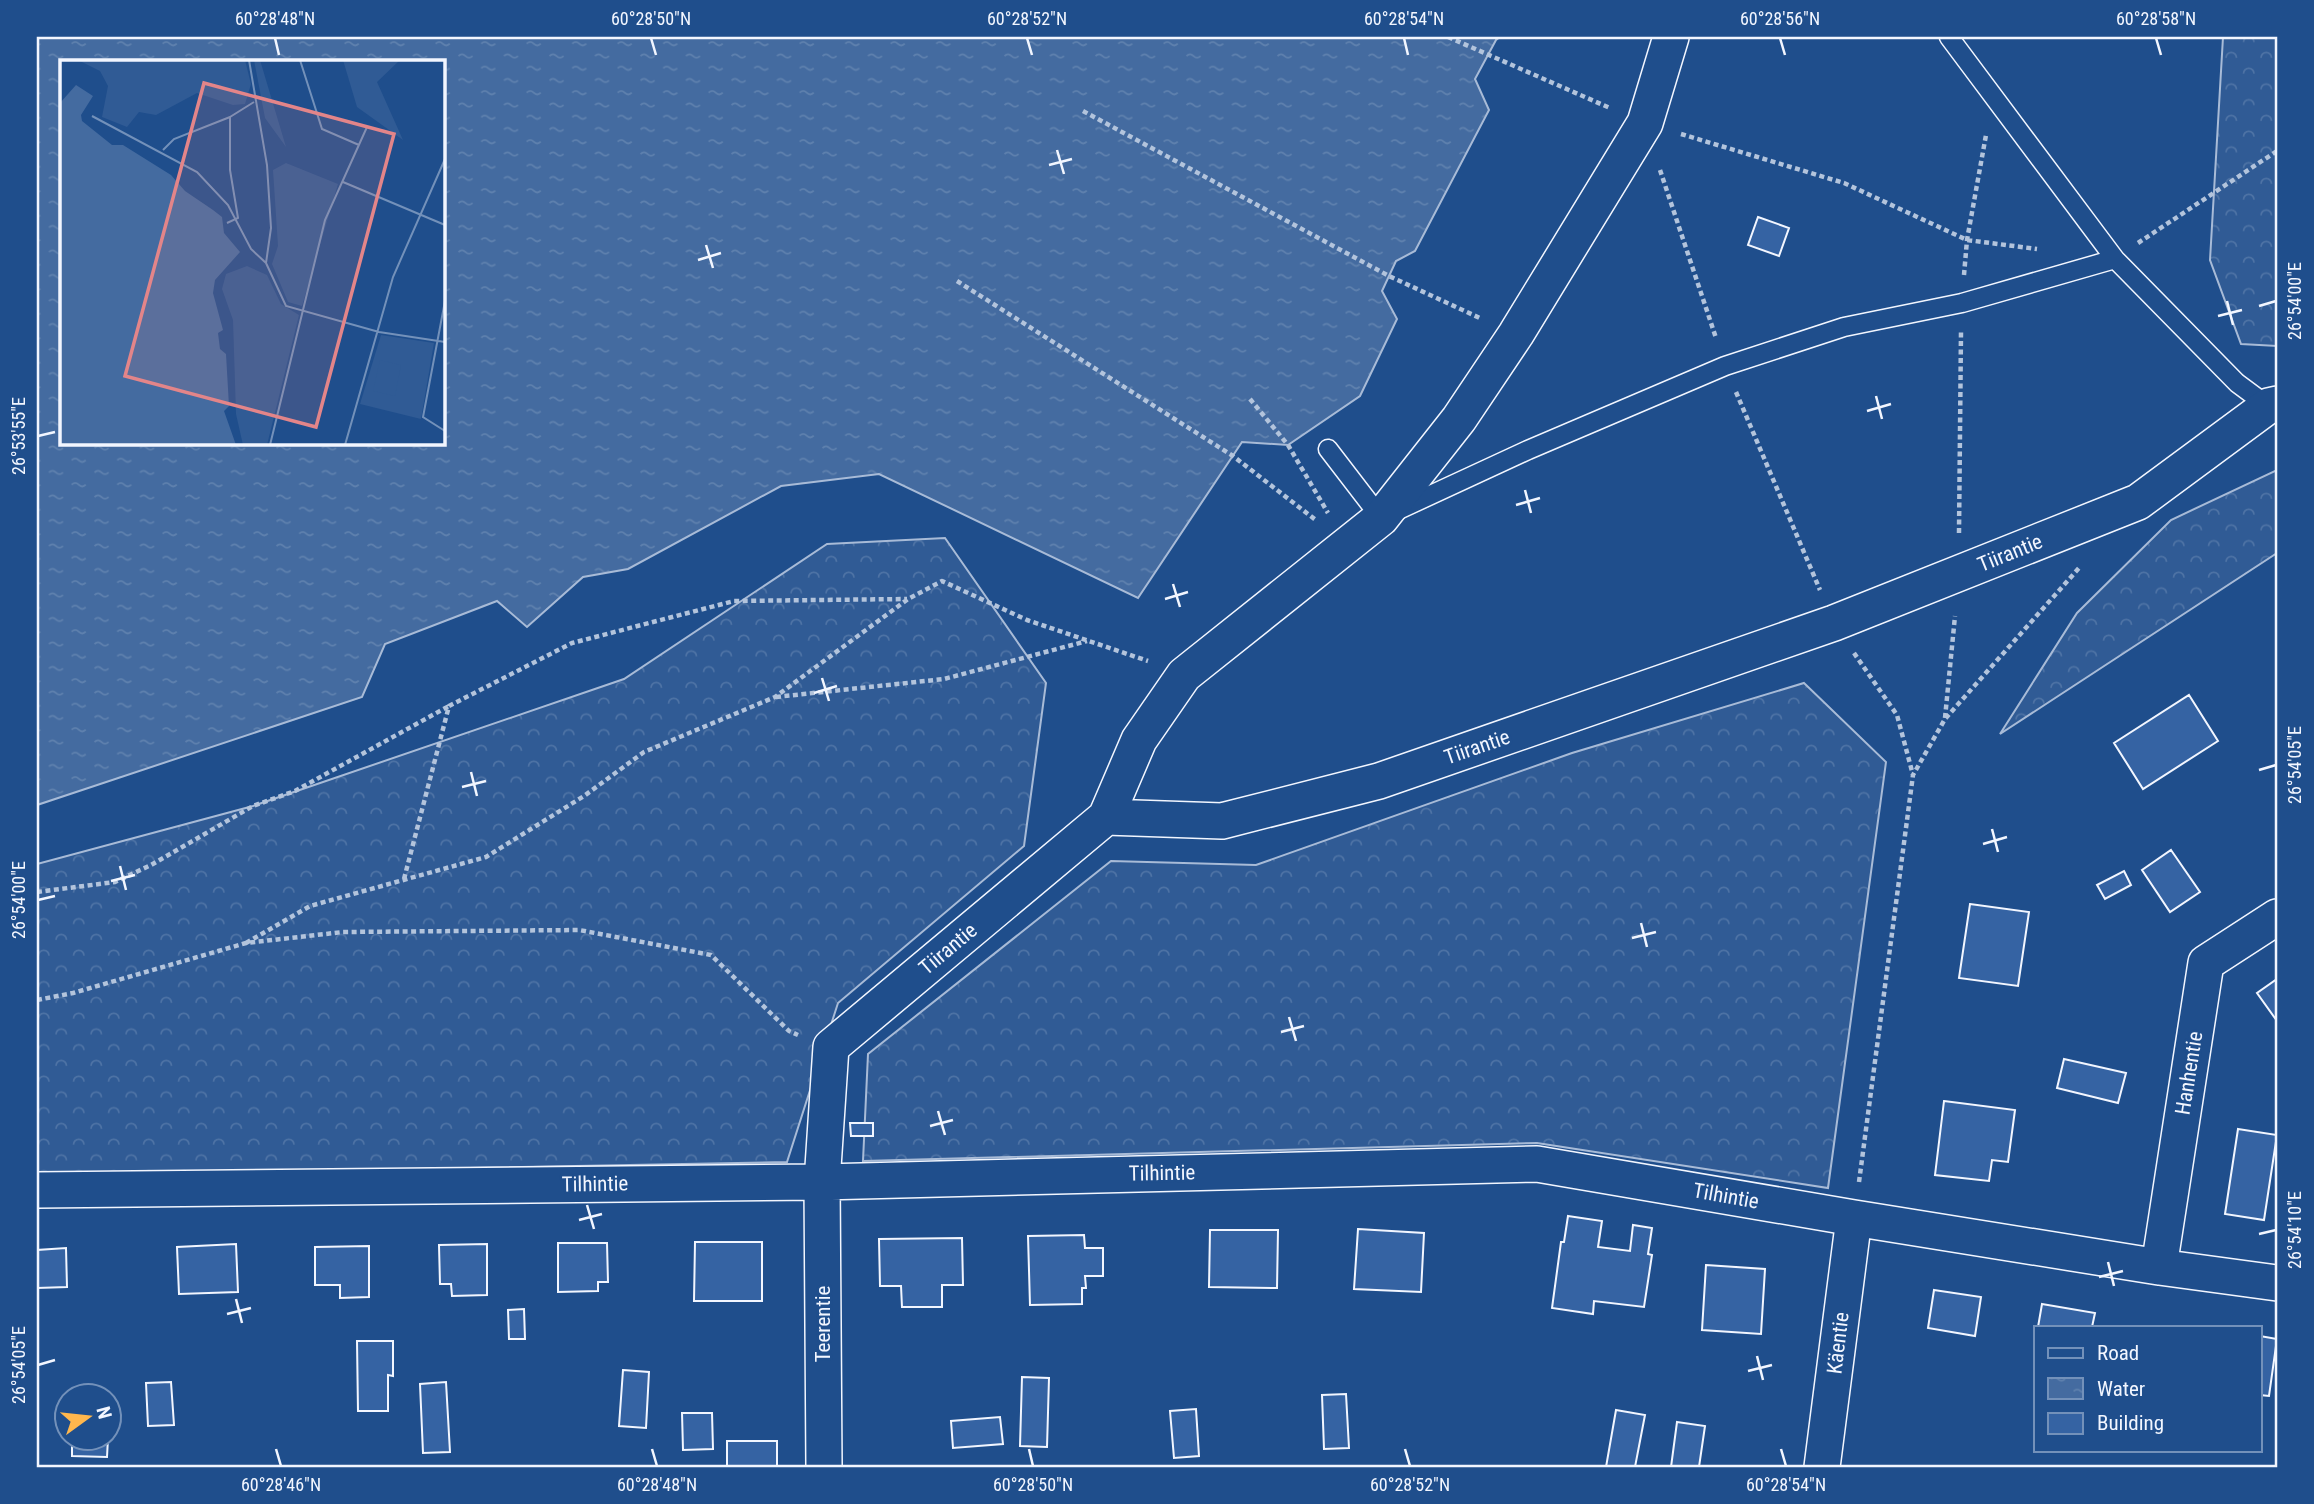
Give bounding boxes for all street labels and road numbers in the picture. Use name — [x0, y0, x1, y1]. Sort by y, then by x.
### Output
street label: Tiirantie — [1974, 529, 2046, 577]
street label: Tiirantie — [1441, 725, 1513, 769]
street label: Tiirantie — [914, 918, 982, 980]
street label: Hanhentie — [2171, 1029, 2207, 1117]
street label: Tilhintie — [1128, 1160, 1196, 1186]
street label: Tilhintie — [561, 1171, 629, 1197]
street label: Tilhintie — [1691, 1178, 1761, 1214]
street label: Teerentie — [811, 1285, 835, 1362]
street label: Käentie — [1822, 1310, 1854, 1375]

